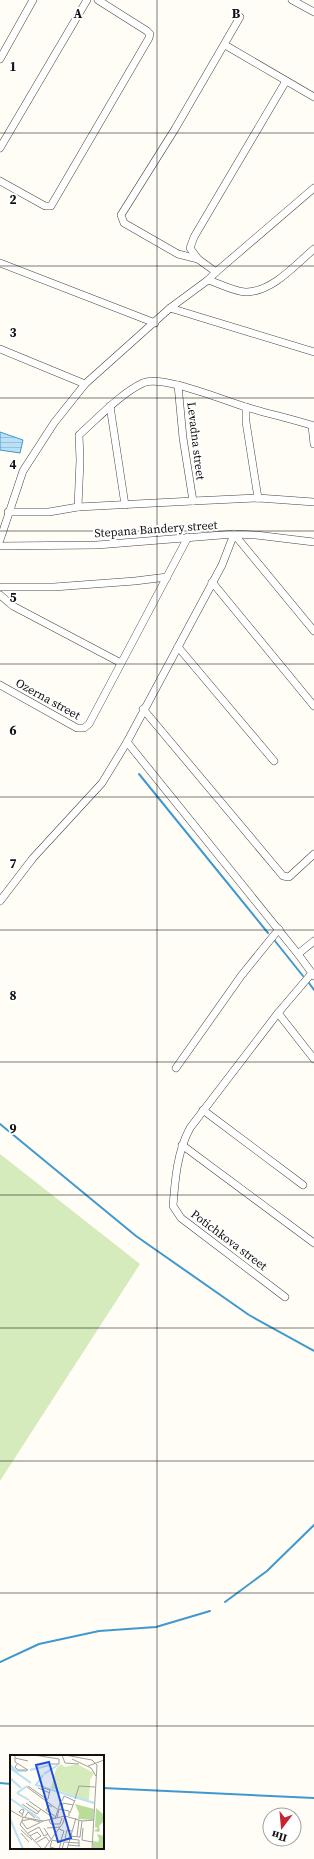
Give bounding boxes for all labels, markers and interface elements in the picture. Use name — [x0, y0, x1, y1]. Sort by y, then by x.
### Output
text: A — [74, 5, 83, 22]
text: B — [232, 5, 241, 22]
text: 1 — [9, 58, 17, 75]
text: 2 — [9, 191, 17, 208]
text: 3 — [9, 324, 17, 341]
street label: Levadna street — [183, 401, 209, 481]
text: 4 — [9, 456, 17, 473]
street label: Stepana Bandery street — [94, 517, 218, 541]
text: 5 — [9, 589, 17, 606]
street label: Ozerna street — [13, 675, 83, 723]
text: 6 — [9, 722, 17, 739]
text: 7 — [9, 855, 17, 872]
text: 8 — [9, 987, 17, 1004]
text: 9 — [9, 1120, 17, 1137]
street label: Potichkova street — [188, 1206, 270, 1274]
inset map — [10, 1755, 104, 1849]
north arrow — [262, 1807, 302, 1847]
text: Пн — [270, 1827, 289, 1845]

